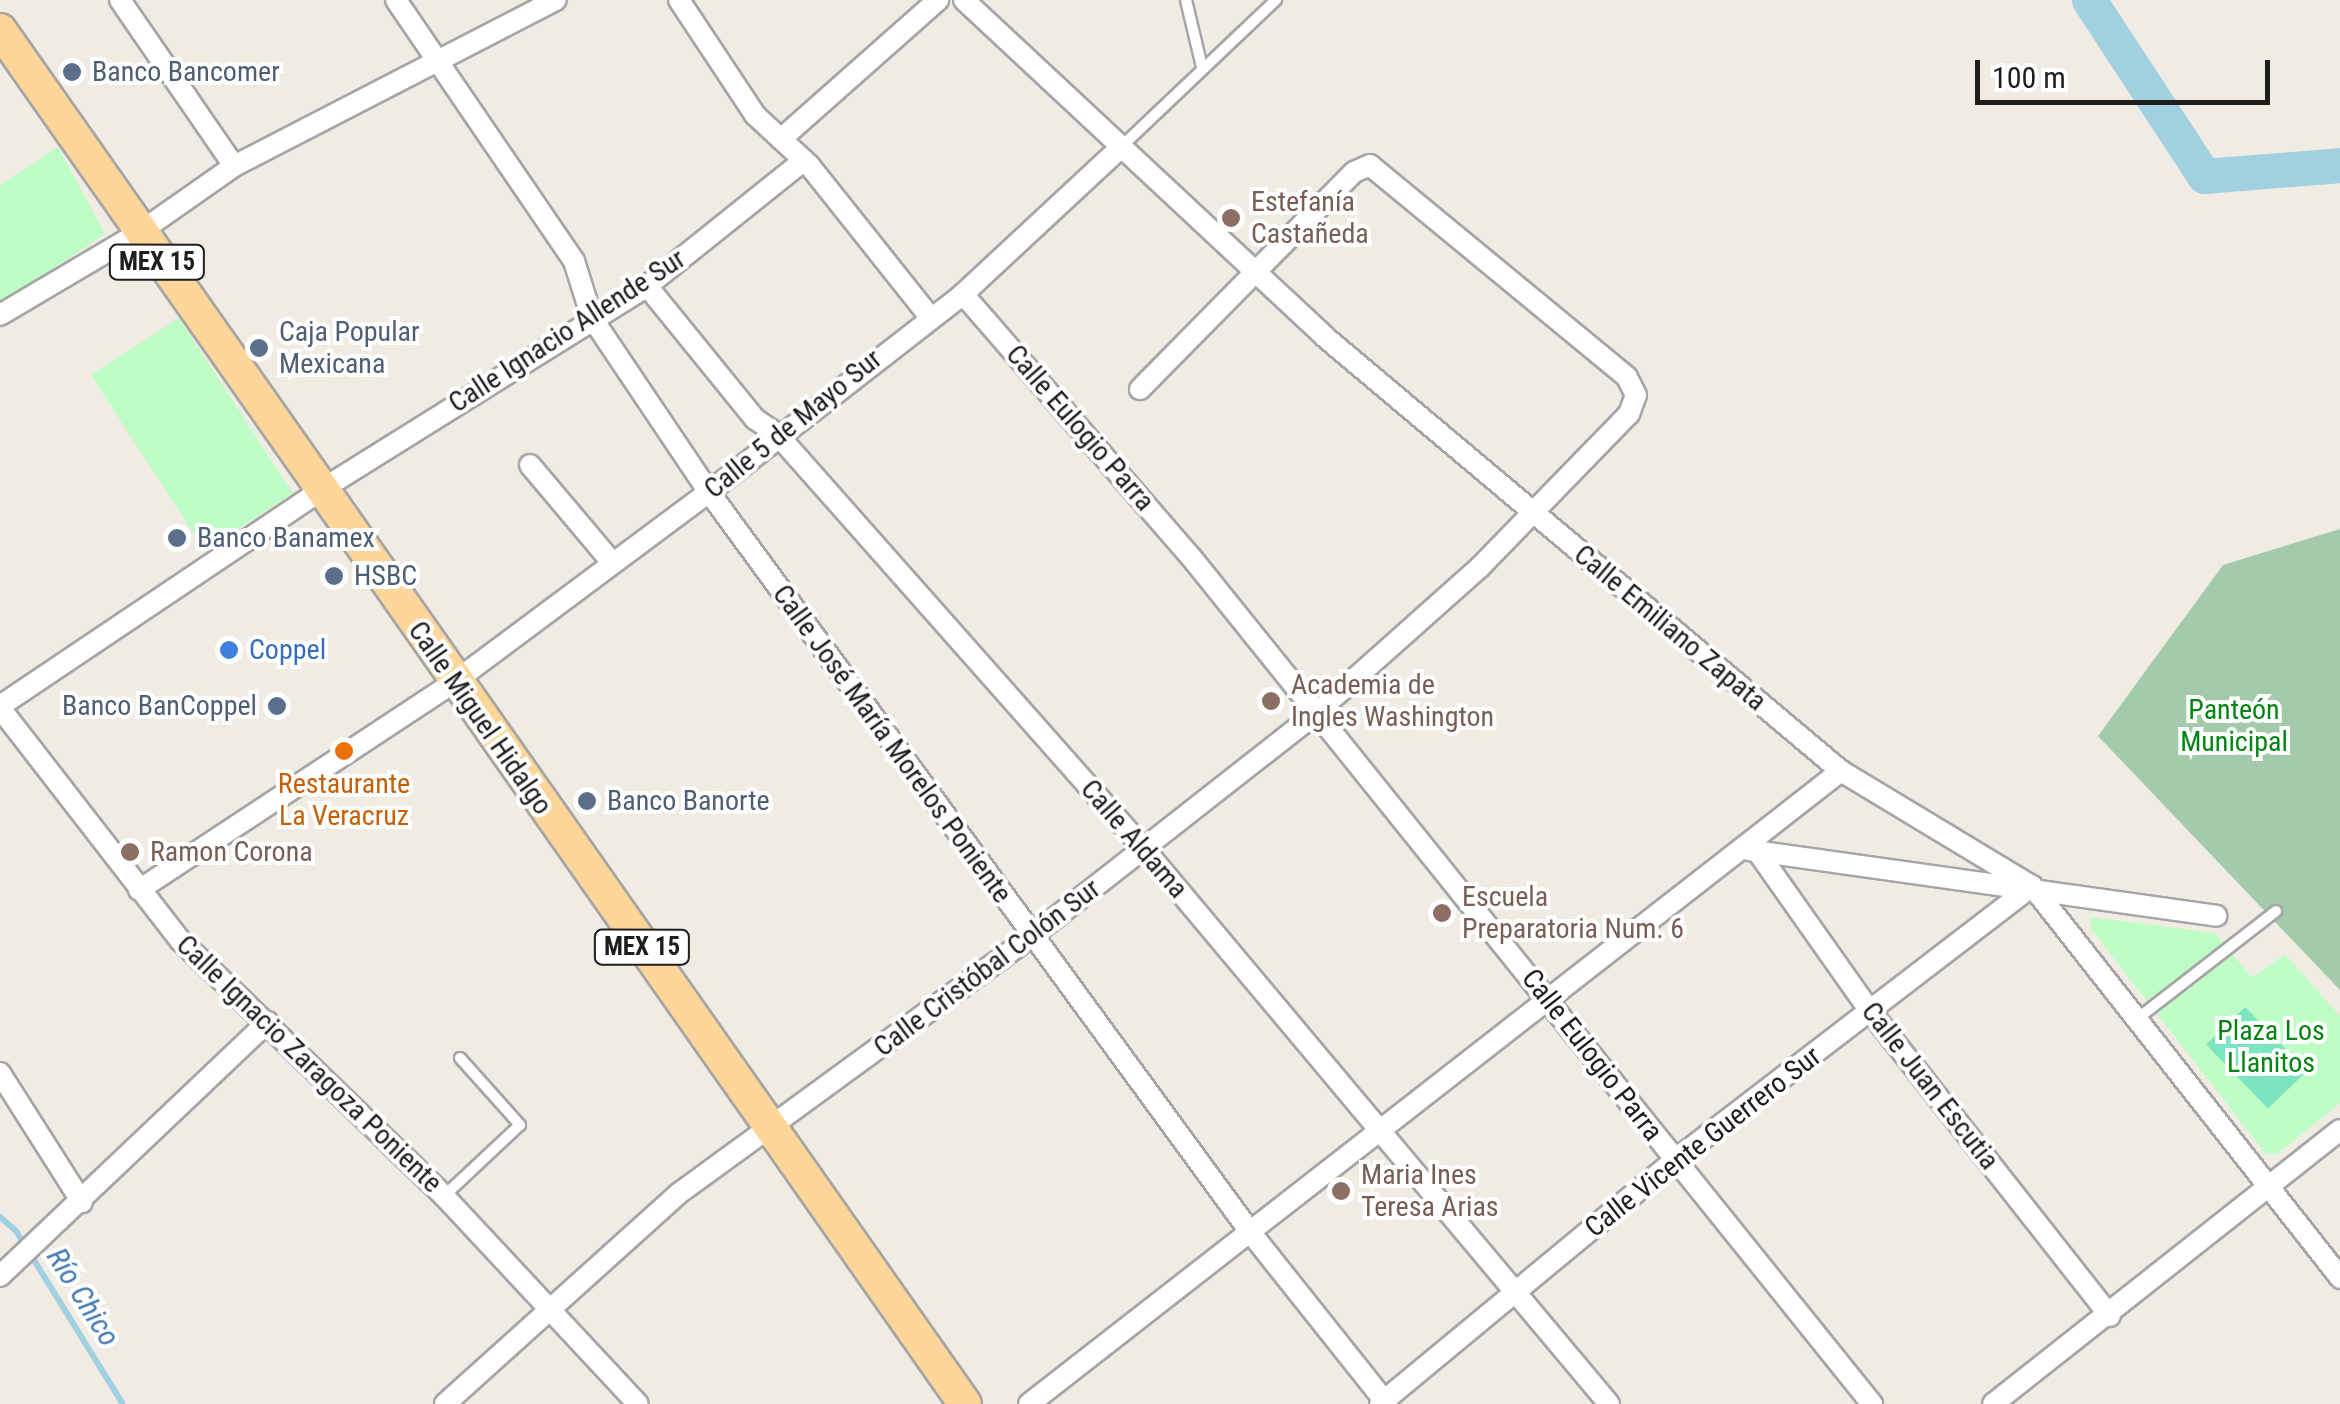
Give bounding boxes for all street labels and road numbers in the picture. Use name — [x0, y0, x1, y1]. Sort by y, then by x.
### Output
road number: MEX 15 — [107, 242, 207, 282]
street label: Calle Ignacio Allende Sur — [443, 242, 691, 420]
street label: Calle Eulogio Parra — [999, 338, 1161, 518]
street label: Calle 5 de Mayo Sur — [698, 342, 888, 506]
street label: Calle Emiliano Zapata — [1567, 538, 1773, 718]
street label: Calle José María Morelos Poniente — [765, 578, 1019, 910]
street label: Calle Miguel Hidalgo — [401, 615, 559, 821]
street label: Calle Aldama — [1073, 773, 1195, 905]
street label: Calle Cristóbal Colón Sur — [867, 872, 1107, 1064]
road number: MEX 15 — [592, 927, 692, 967]
street label: Calle Ignacio Zaragoza Poniente — [169, 928, 449, 1200]
street label: Calle Eulogio Parra — [1514, 962, 1670, 1148]
street label: Calle Juan Escutia — [1854, 996, 2006, 1176]
street label: Calle Vicente Guerrero Sur — [1579, 1040, 1827, 1244]

